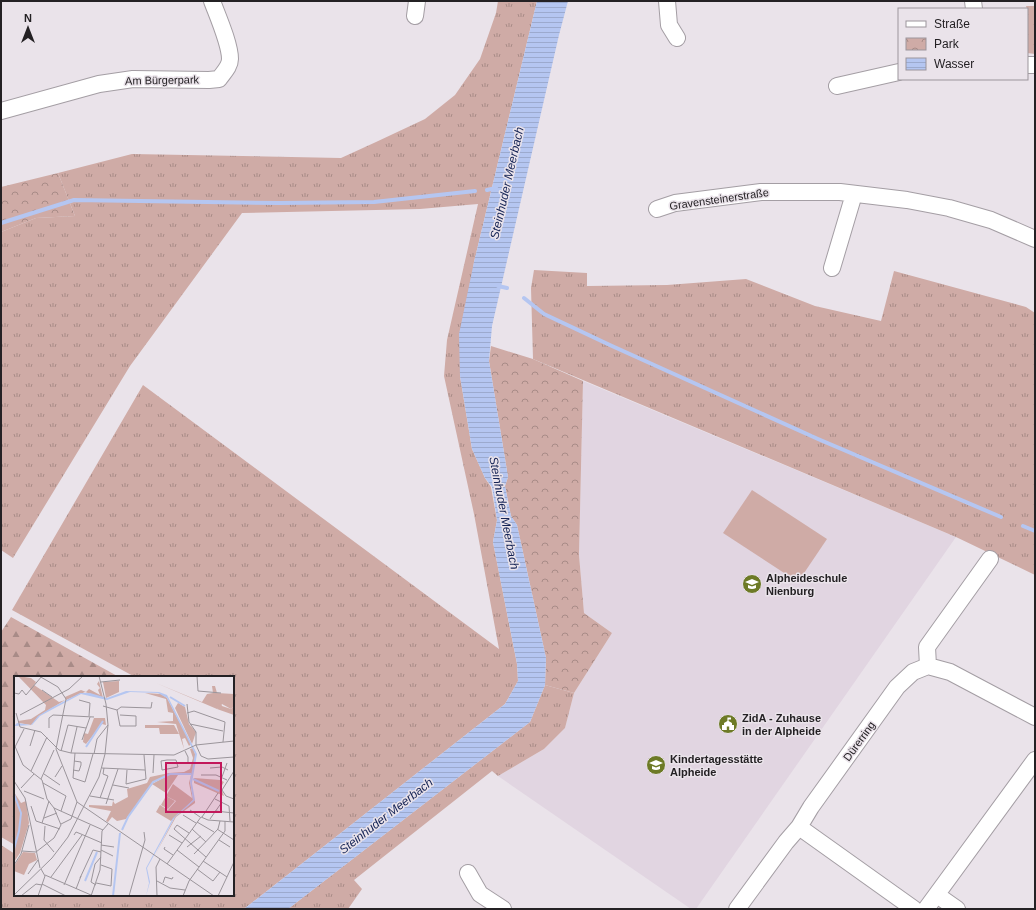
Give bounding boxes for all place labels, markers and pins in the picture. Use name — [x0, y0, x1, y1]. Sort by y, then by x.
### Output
place label: Alpheideschule Nienburg — [766, 572, 847, 597]
school or university icon: Alpheideschule Nienburg — [741, 573, 763, 595]
place label: ZidA - Zuhause in der Alpheide — [742, 712, 821, 737]
public building icon: ZidA - Zuhause in der Alpheide — [717, 713, 739, 735]
place label: Kindertagesstätte Alpheide — [670, 753, 763, 778]
school or university icon: Kindertagesstätte Alpheide — [645, 754, 667, 776]

